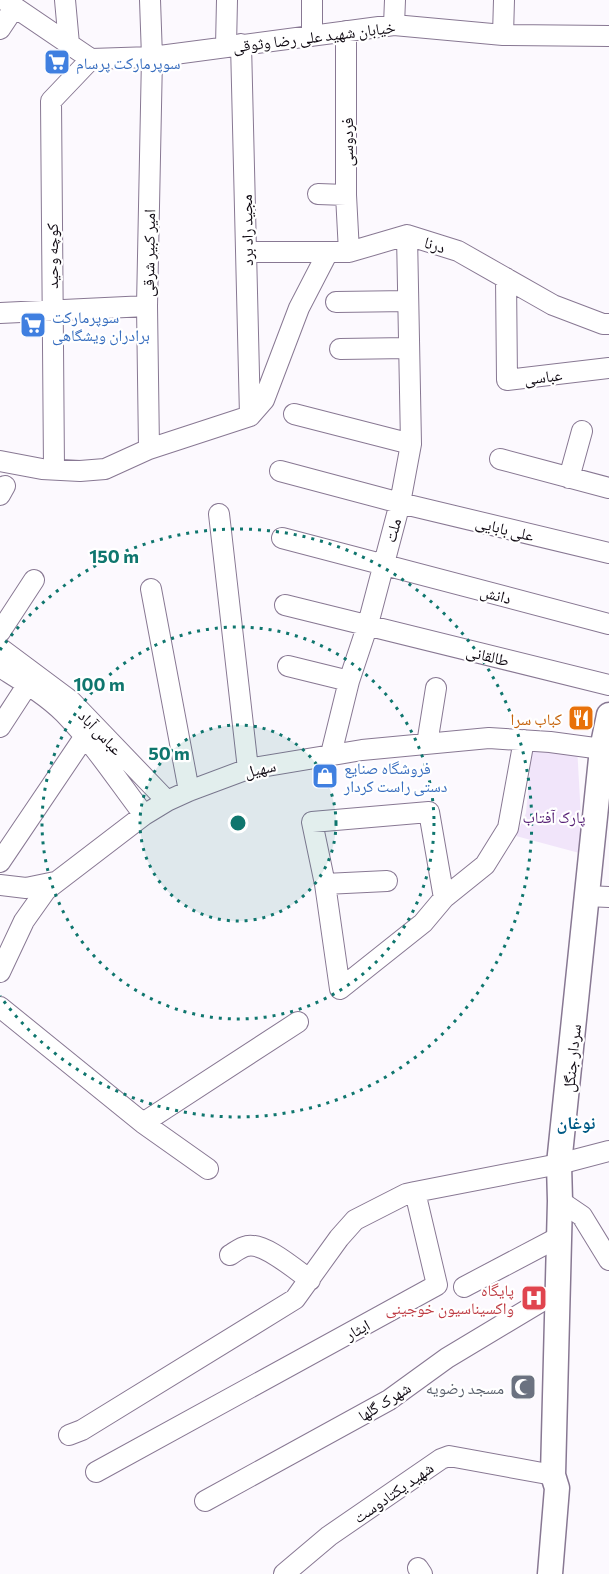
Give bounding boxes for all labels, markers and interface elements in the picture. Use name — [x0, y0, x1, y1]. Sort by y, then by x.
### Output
street label: خیابان شهید علی رضا وثوقی — [231, 17, 397, 57]
supermarket icon: سوپرمارکت پرسام — [42, 47, 72, 77]
place label: سوپرمارکت پرسام — [76, 53, 181, 74]
street label: فردوسی — [337, 118, 358, 166]
street label: مجید راد برد — [236, 194, 257, 266]
street label: امیر کبیر شرقی — [138, 209, 160, 297]
street label: کوچه وحید — [42, 223, 62, 289]
street label: درنا — [422, 232, 448, 257]
place label: سوپرمارکت برادران ویشگاهی — [52, 307, 150, 346]
supermarket icon: سوپرمارکت برادران ویشگاهی — [18, 310, 48, 340]
street label: عباسی — [523, 364, 563, 390]
street label: علی بابایی — [473, 512, 536, 546]
street label: ملت — [380, 516, 404, 544]
text: 150 m — [89, 545, 139, 567]
street label: دانش — [478, 581, 513, 609]
street label: طالقانی — [464, 641, 511, 671]
text: 100 m — [73, 673, 125, 695]
restaurant icon: کباب سرا — [566, 703, 596, 733]
street label: عباس آباد — [74, 706, 127, 760]
place label: کباب سرا — [510, 709, 562, 729]
text: 50 m — [148, 742, 190, 764]
street label: سهیل — [242, 755, 278, 783]
place label: فروشگاه صنایع دستی راست کردار — [343, 758, 447, 797]
shop icon: فروشگاه صنایع دستی راست کردار — [310, 761, 340, 791]
park label: پارک آفتاب — [522, 807, 586, 827]
centre of rings — [228, 813, 248, 833]
street label: سردار جنگل — [558, 1023, 586, 1093]
district label: نوغان — [556, 1111, 596, 1134]
place label: پایگاه واکسیناسیون خوجینی — [385, 1280, 514, 1319]
hospital icon: پایگاه واکسیناسیون خوجینی — [519, 1283, 549, 1313]
street label: ایثار — [340, 1315, 373, 1345]
mosque icon: مسجد رضویه — [508, 1372, 538, 1402]
street label: شهرک گلها — [354, 1377, 414, 1425]
place label: مسجد رضویه — [426, 1378, 504, 1398]
street label: شهید یکتادوست — [349, 1457, 437, 1527]

